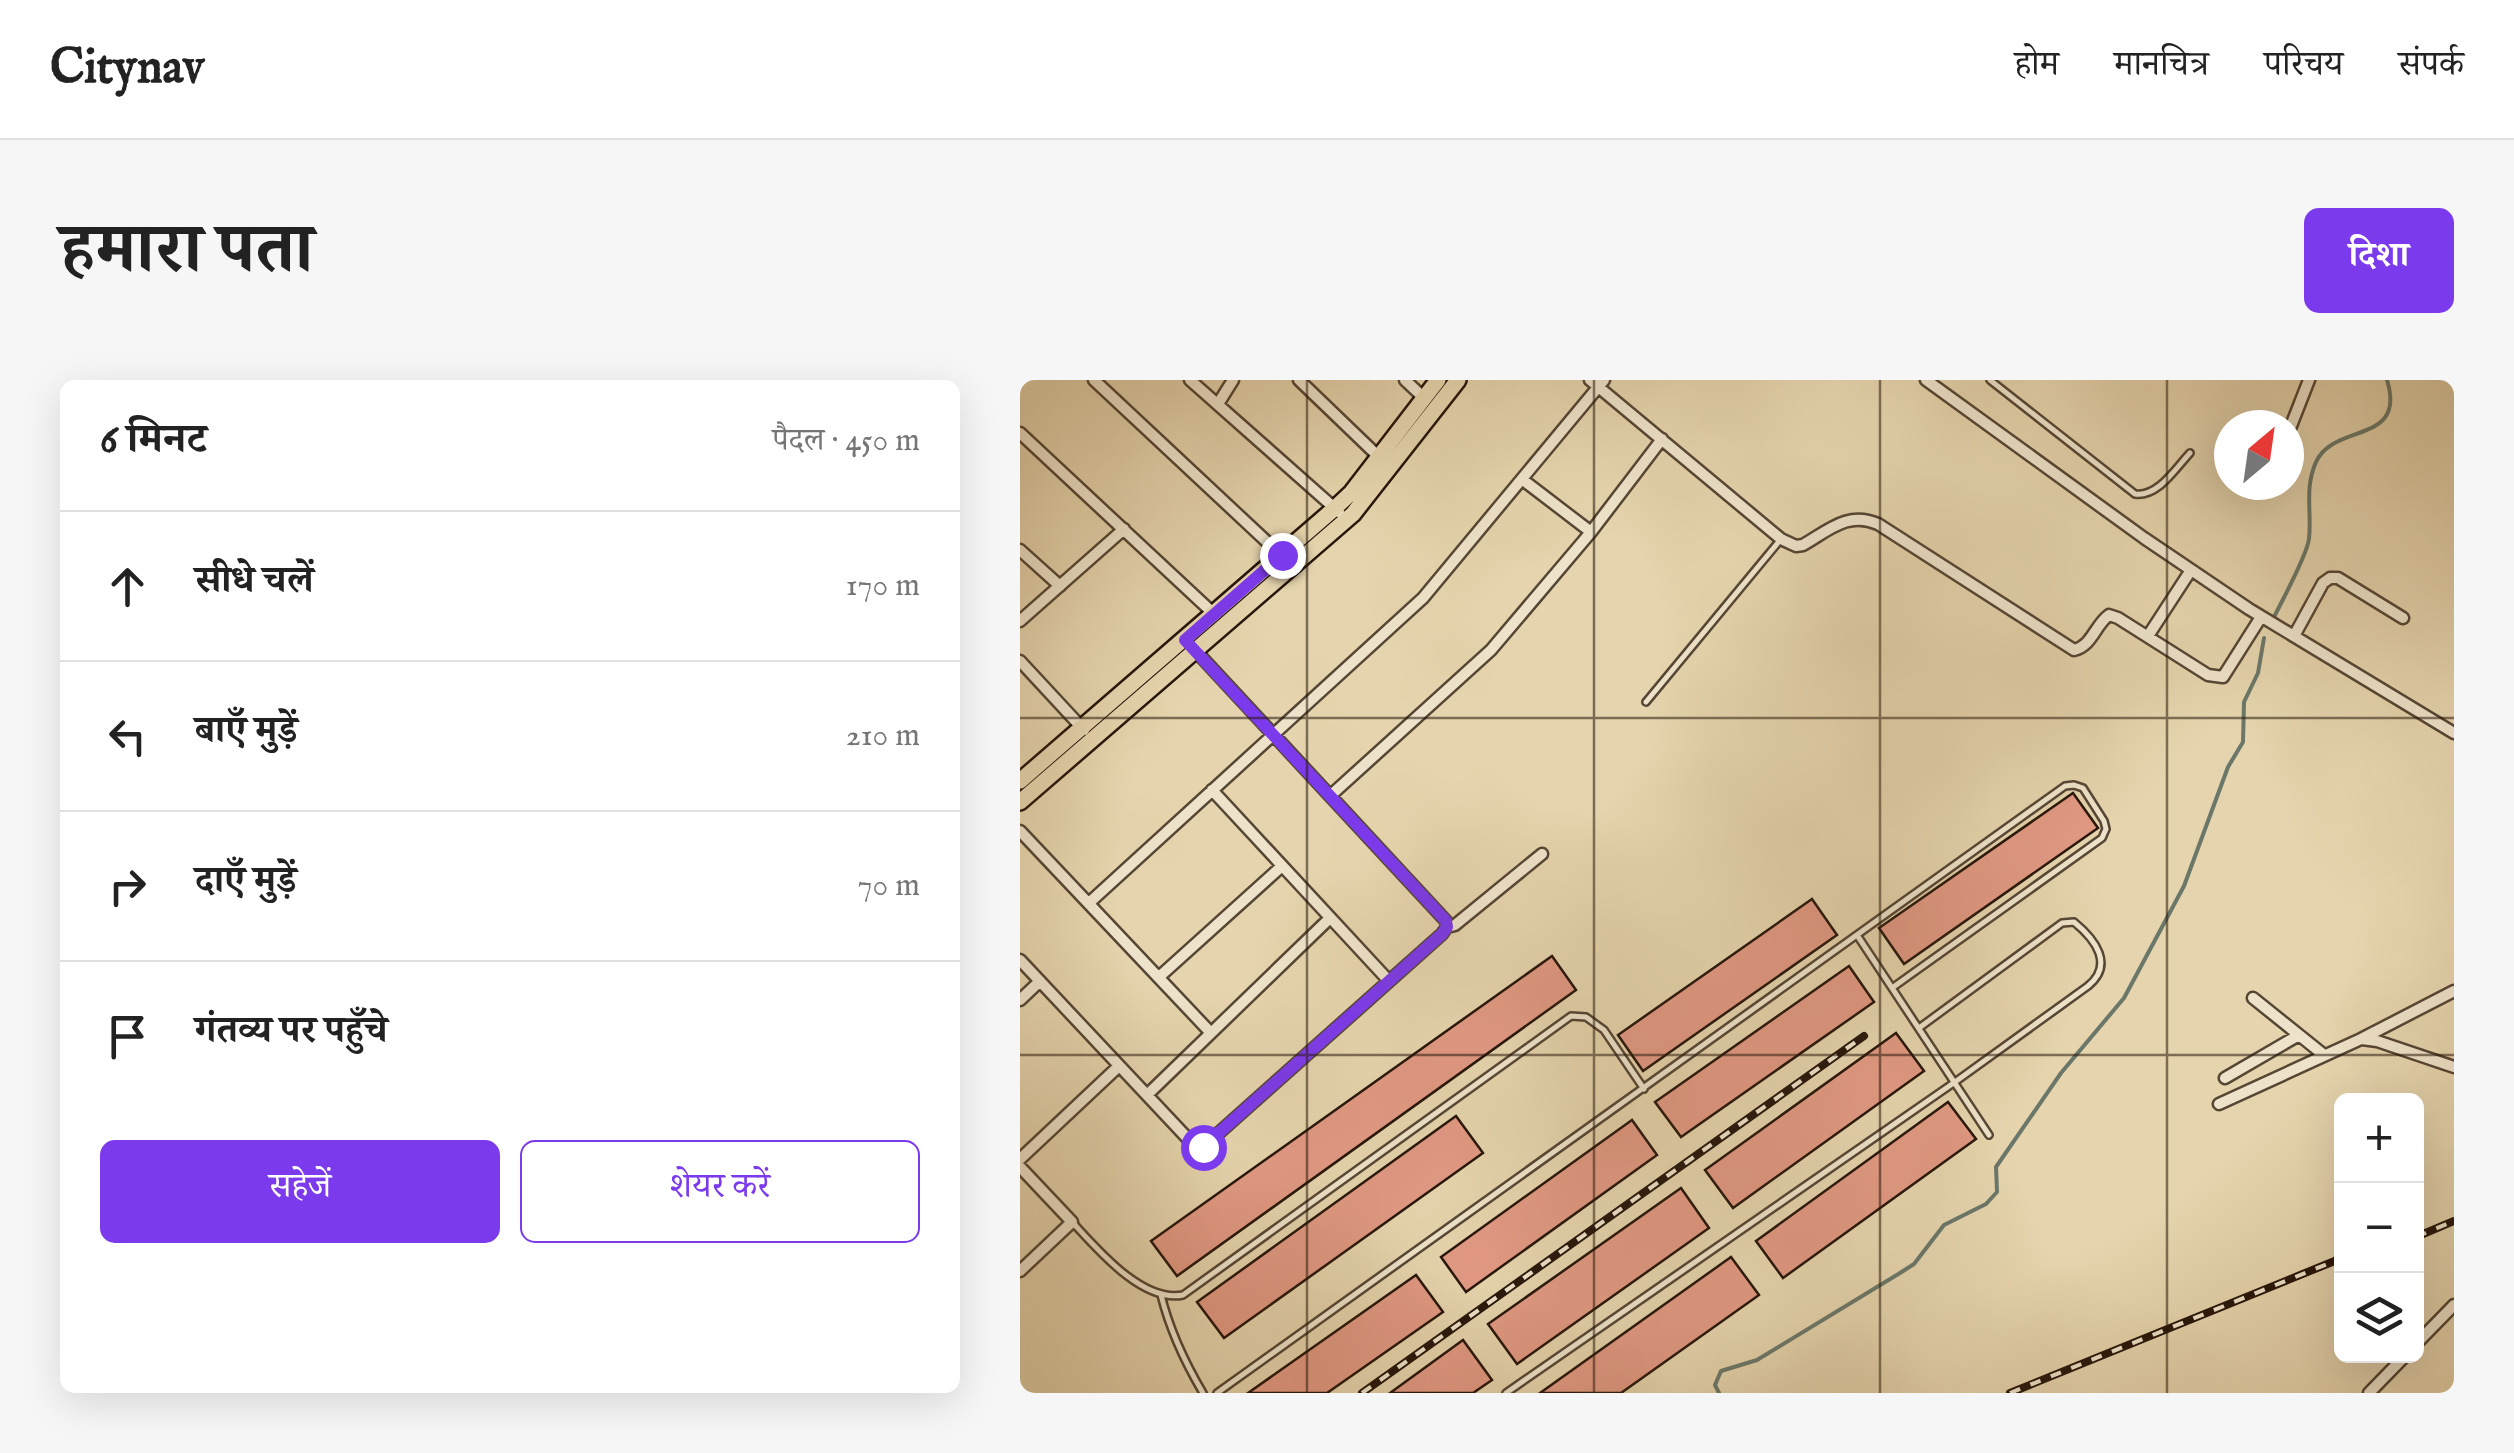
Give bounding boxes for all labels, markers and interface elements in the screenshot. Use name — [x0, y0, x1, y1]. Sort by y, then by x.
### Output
text: Citynav — [50, 39, 204, 99]
text: होम — [2014, 43, 2059, 88]
text: मानचित्र — [2114, 43, 2209, 88]
text: परिचय — [2264, 43, 2343, 88]
text: संपर्क — [2398, 43, 2464, 88]
text: हमारा पता — [60, 208, 314, 296]
button: दिशा — [2304, 208, 2454, 313]
north arrow — [2214, 410, 2304, 500]
text: 6 मिनट — [100, 414, 206, 467]
text: पैदल · 450 m — [772, 421, 920, 462]
route end — [1260, 533, 1306, 579]
text: सीधे चलें — [195, 558, 314, 606]
icon: ahead — [100, 559, 155, 614]
text: 170 m — [846, 566, 920, 607]
text: बाएँ मुड़ें — [195, 708, 298, 756]
icon: left — [100, 709, 155, 764]
text: 210 m — [846, 716, 920, 757]
text: दाएँ मुड़ें — [195, 858, 296, 906]
icon: right — [100, 859, 155, 914]
text: 70 m — [858, 866, 920, 907]
text: गंतव्य पर पहुँचे — [195, 1008, 387, 1056]
icon: arrive — [100, 1009, 155, 1064]
map controls — [2334, 1093, 2424, 1363]
button: + — [2334, 1093, 2424, 1183]
route start — [1181, 1125, 1227, 1171]
button: सहेजें — [100, 1140, 500, 1243]
button: शेयर करें — [520, 1140, 920, 1243]
button: − — [2334, 1183, 2424, 1273]
button: layers — [2334, 1273, 2424, 1363]

